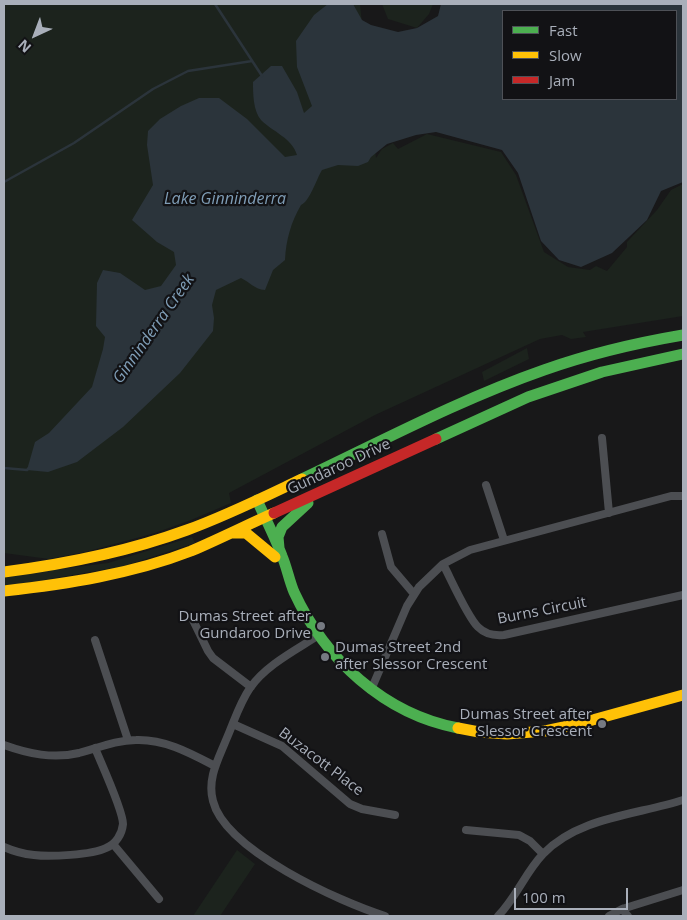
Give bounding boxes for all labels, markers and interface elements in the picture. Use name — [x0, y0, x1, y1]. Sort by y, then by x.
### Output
north arrow — [10, 10, 60, 60]
legend — [502, 10, 677, 100]
text: Fast — [549, 20, 578, 40]
text: N — [14, 36, 35, 57]
text: Slow — [549, 45, 582, 65]
text: Jam — [549, 70, 575, 90]
water label: Lake Ginninderra — [164, 189, 286, 209]
water label: Ginninderra Creek — [109, 271, 199, 387]
street label: Gundaroo Drive — [285, 435, 393, 499]
street label: Burns Circuit — [496, 594, 588, 628]
place label: Dumas Street after Gundaroo Drive — [179, 608, 311, 643]
marker: Dumas Street after Gundaroo Drive — [315, 620, 327, 632]
place label: Dumas Street 2nd after Slessor Crescent — [335, 639, 487, 674]
marker: Dumas Street 2nd after Slessor Crescent — [319, 651, 331, 663]
place label: Dumas Street after Slessor Crescent — [460, 706, 592, 741]
marker: Dumas Street after Slessor Crescent — [596, 718, 608, 730]
street label: Buzacott Place — [275, 724, 367, 800]
scale bar — [517, 878, 631, 910]
text: 100 m — [522, 887, 566, 907]

